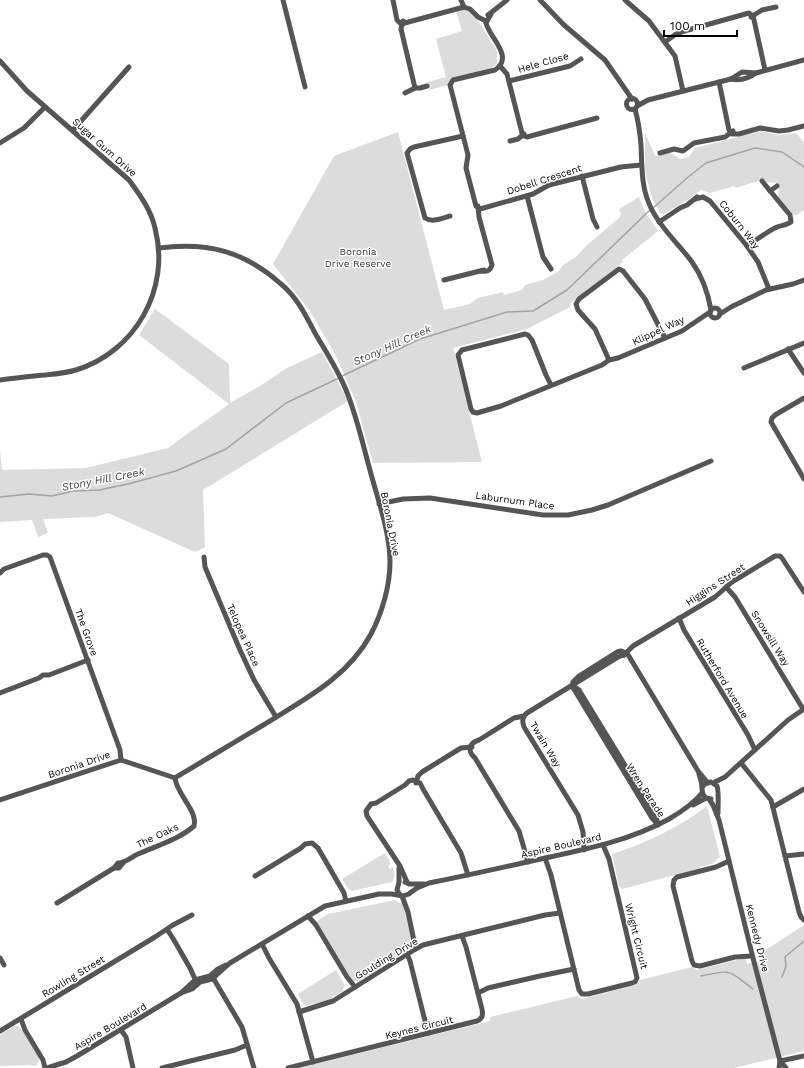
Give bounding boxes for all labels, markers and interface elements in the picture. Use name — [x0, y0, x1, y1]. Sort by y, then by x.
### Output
scale bar — [664, 12, 737, 38]
text: 100 m — [670, 19, 705, 33]
street label: Hele Close — [517, 50, 570, 75]
street label: Sugar Gum Drive — [71, 116, 139, 179]
street label: Dobell Crescent — [505, 162, 584, 197]
street label: Coburn Way — [717, 198, 762, 251]
park label: Boronia Drive Reserve — [325, 246, 392, 269]
street label: Klippel Way — [630, 313, 687, 347]
water label: Stony Hill Creek — [351, 322, 434, 369]
water label: Stony Hill Creek — [61, 465, 147, 494]
street label: Laburnum Place — [475, 490, 555, 512]
street label: Boronia Drive — [379, 491, 402, 557]
street label: Higgins Street — [684, 561, 748, 608]
street label: Telopea Place — [225, 602, 262, 668]
street label: The Grove — [73, 607, 100, 657]
street label: Snowsill Way — [749, 609, 792, 669]
street label: Rutherford Avenue — [694, 636, 751, 720]
street label: Twain Way — [528, 720, 564, 770]
street label: Boronia Drive — [47, 749, 112, 780]
street label: Wren Parade — [624, 761, 667, 819]
street label: The Oaks — [134, 821, 180, 850]
street label: Aspire Boulevard — [520, 831, 602, 860]
street label: Wright Circuit — [623, 902, 650, 971]
street label: Kennedy Drive — [744, 903, 771, 973]
street label: Goulding Drive — [353, 935, 420, 981]
street label: Rowling Street — [40, 953, 107, 1000]
street label: Aspire Boulevard — [72, 1001, 148, 1052]
street label: Keynes Circuit — [384, 1014, 455, 1041]

